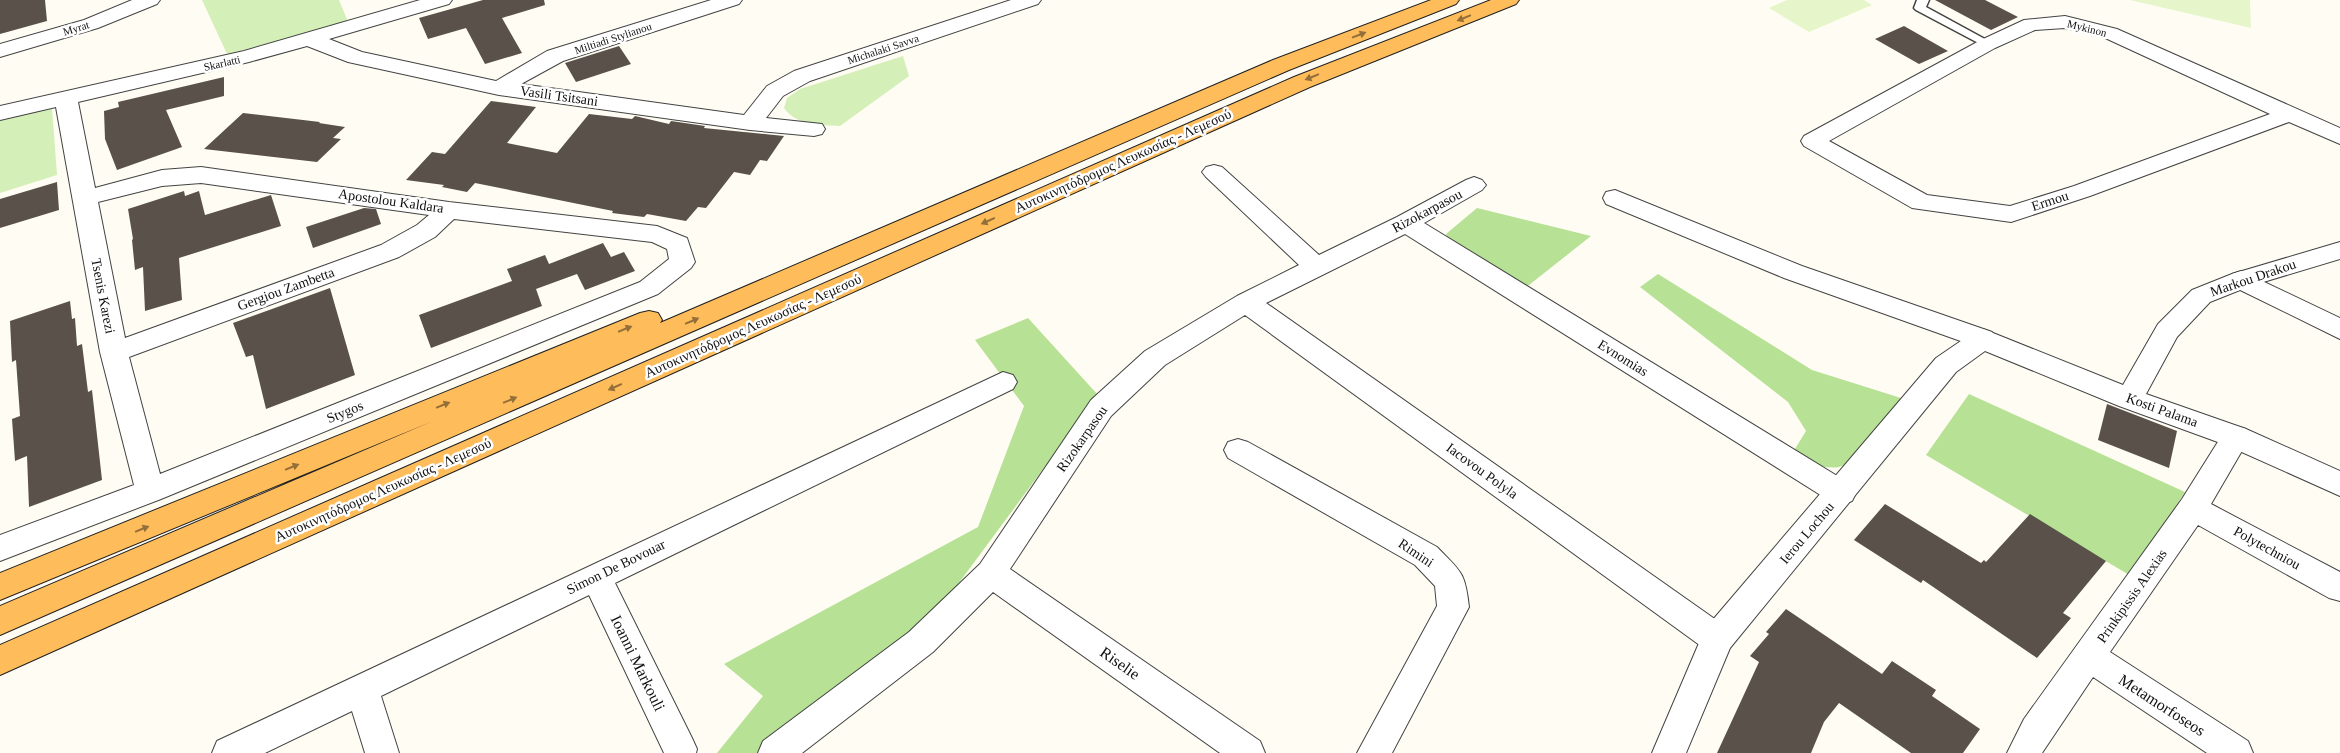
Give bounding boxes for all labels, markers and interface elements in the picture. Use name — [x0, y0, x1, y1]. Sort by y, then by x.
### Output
one-way arrow — [1456, 15, 1471, 22]
street label: Mykinon — [2066, 17, 2109, 39]
street label: Myrat — [61, 18, 91, 38]
street label: Miltiadi Stylianou — [573, 20, 654, 56]
one-way arrow — [1352, 31, 1367, 39]
street label: Michalaki Savva — [846, 32, 920, 66]
street label: Skarlatti — [202, 53, 242, 73]
one-way arrow — [1305, 74, 1320, 82]
street label: Vasili Tsitsani — [519, 83, 599, 109]
street label: Αυτοκινητόδρομος Λευκωσίας - Λεμεσού — [1013, 106, 1234, 216]
street label: Apostolou Kaldara — [337, 186, 445, 216]
street label: Rizokarpasou — [1389, 186, 1465, 236]
street label: Ermou — [2030, 188, 2070, 214]
one-way arrow — [981, 218, 995, 226]
street label: Markou Drakou — [2208, 256, 2298, 300]
street label: Tsenis Karezi — [88, 257, 118, 335]
street label: Gergiou Zambetta — [236, 264, 337, 313]
street label: Αυτοκινητόδρομος Λευκωσίας - Λεμεσού — [643, 271, 864, 381]
one-way arrow — [685, 317, 699, 325]
one-way arrow — [618, 325, 632, 333]
street label: Evnomias — [1595, 337, 1651, 379]
one-way arrow — [608, 383, 622, 391]
street label: Kosti Palama — [2124, 390, 2201, 430]
one-way arrow — [503, 396, 518, 404]
street label: Stygos — [325, 398, 365, 426]
one-way arrow — [436, 400, 450, 408]
street label: Rizokarpasou — [1054, 403, 1110, 475]
street label: Αυτοκινητόδρομος Λευκωσίας - Λεμεσού — [273, 435, 494, 545]
street label: Iacovou Polyla — [1443, 440, 1521, 502]
one-way arrow — [285, 462, 299, 470]
street label: Ierou Lochou — [1777, 499, 1837, 567]
one-way arrow — [135, 524, 149, 532]
street label: Polytechniou — [2231, 524, 2303, 572]
street label: Simon De Bovouar — [564, 536, 668, 597]
street label: Rimini — [1396, 536, 1436, 570]
street label: Prinkipissis Alexias — [2094, 546, 2170, 646]
street label: Ioanni Markouli — [607, 612, 669, 714]
street label: Riselie — [1097, 643, 1143, 683]
street label: Metamorfoseos — [2116, 671, 2208, 739]

